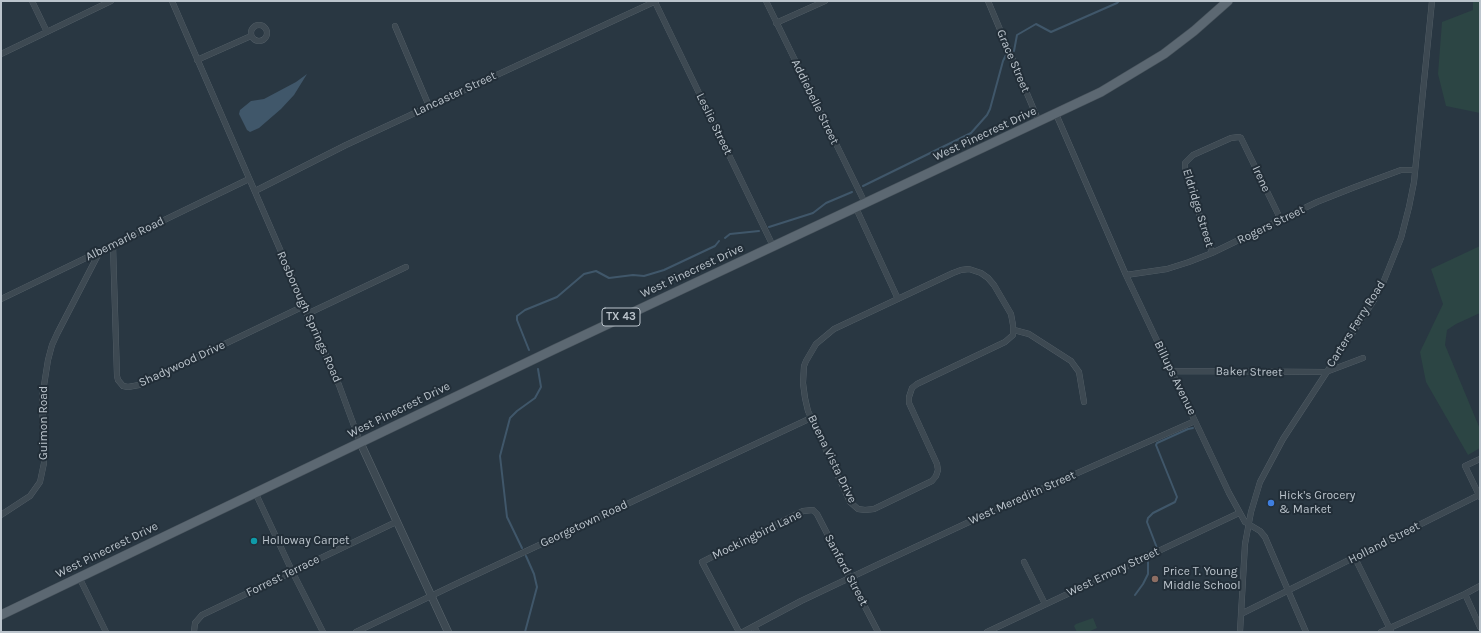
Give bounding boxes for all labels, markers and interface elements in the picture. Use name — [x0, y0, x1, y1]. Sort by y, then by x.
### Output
street label: Grace Street — [993, 27, 1033, 95]
street label: Addiebelle Street — [788, 57, 842, 147]
street label: Lancaster Street — [411, 69, 499, 119]
street label: Leslie Street — [693, 91, 735, 157]
street label: West Pinecrest Drive — [931, 104, 1039, 164]
street label: Irene — [1249, 164, 1273, 194]
street label: Eldridge Street — [1179, 167, 1217, 249]
street label: Rogers Street — [1235, 202, 1307, 248]
street label: Albemarle Road — [83, 214, 167, 264]
street label: West Pinecrest Drive — [638, 241, 746, 301]
street label: Rosborough Springs Road — [274, 249, 344, 385]
street label: Carters Ferry Road — [1324, 278, 1388, 370]
road number: TX 43 — [602, 308, 640, 326]
street label: Shadywood Drive — [137, 338, 227, 390]
street label: Billups Avenue — [1151, 339, 1199, 417]
street label: Baker Street — [1215, 364, 1283, 380]
street label: West Pinecrest Drive — [345, 379, 453, 441]
street label: Guimon Road — [37, 386, 51, 460]
street label: Buena Vista Drive — [804, 413, 860, 505]
street label: West Meredith Street — [966, 468, 1078, 528]
place label: Hick's Grocery & Market — [1279, 489, 1355, 517]
street label: Georgetown Road — [538, 497, 630, 551]
marker: Hick's Grocery & Market — [1266, 498, 1276, 508]
street label: Mockingbird Lane — [710, 507, 804, 563]
street label: West Pinecrest Drive — [53, 519, 161, 581]
street label: Holland Street — [1346, 519, 1422, 567]
street label: Sanford Street — [821, 532, 871, 608]
place label: Holloway Carpet — [262, 534, 350, 548]
marker: Holloway Carpet — [249, 536, 259, 546]
street label: West Emory Street — [1064, 544, 1162, 600]
street label: Forrest Terrace — [244, 552, 322, 600]
place label: Price T. Young Middle School — [1163, 565, 1240, 593]
marker: Price T. Young Middle School — [1150, 574, 1160, 584]

